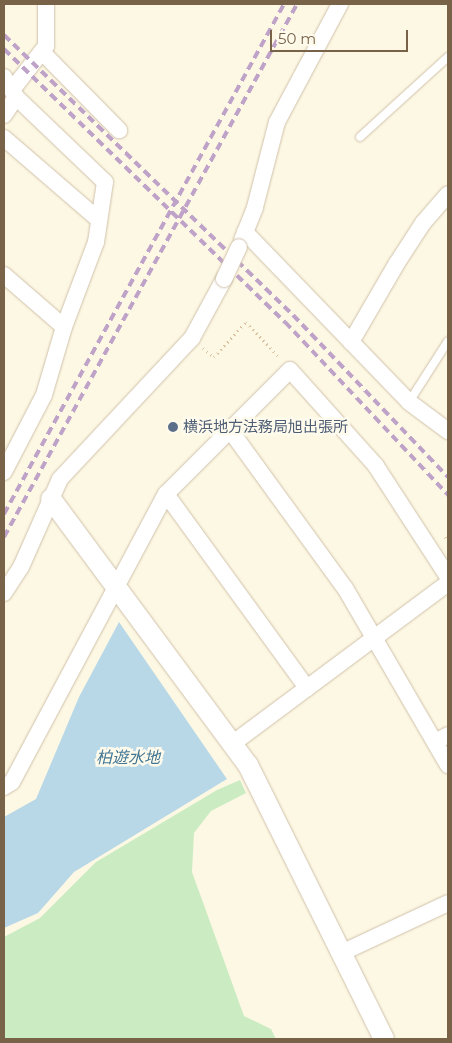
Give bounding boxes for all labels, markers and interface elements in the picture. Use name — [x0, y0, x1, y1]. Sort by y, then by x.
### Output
scale bar — [272, 20, 410, 52]
text: 50 m — [278, 29, 316, 48]
place label: 横浜地方法務局旭出張所 — [183, 418, 348, 436]
marker: 横浜地方法務局旭出張所 — [167, 421, 179, 433]
water label: 柏遊水地 — [96, 748, 160, 768]

